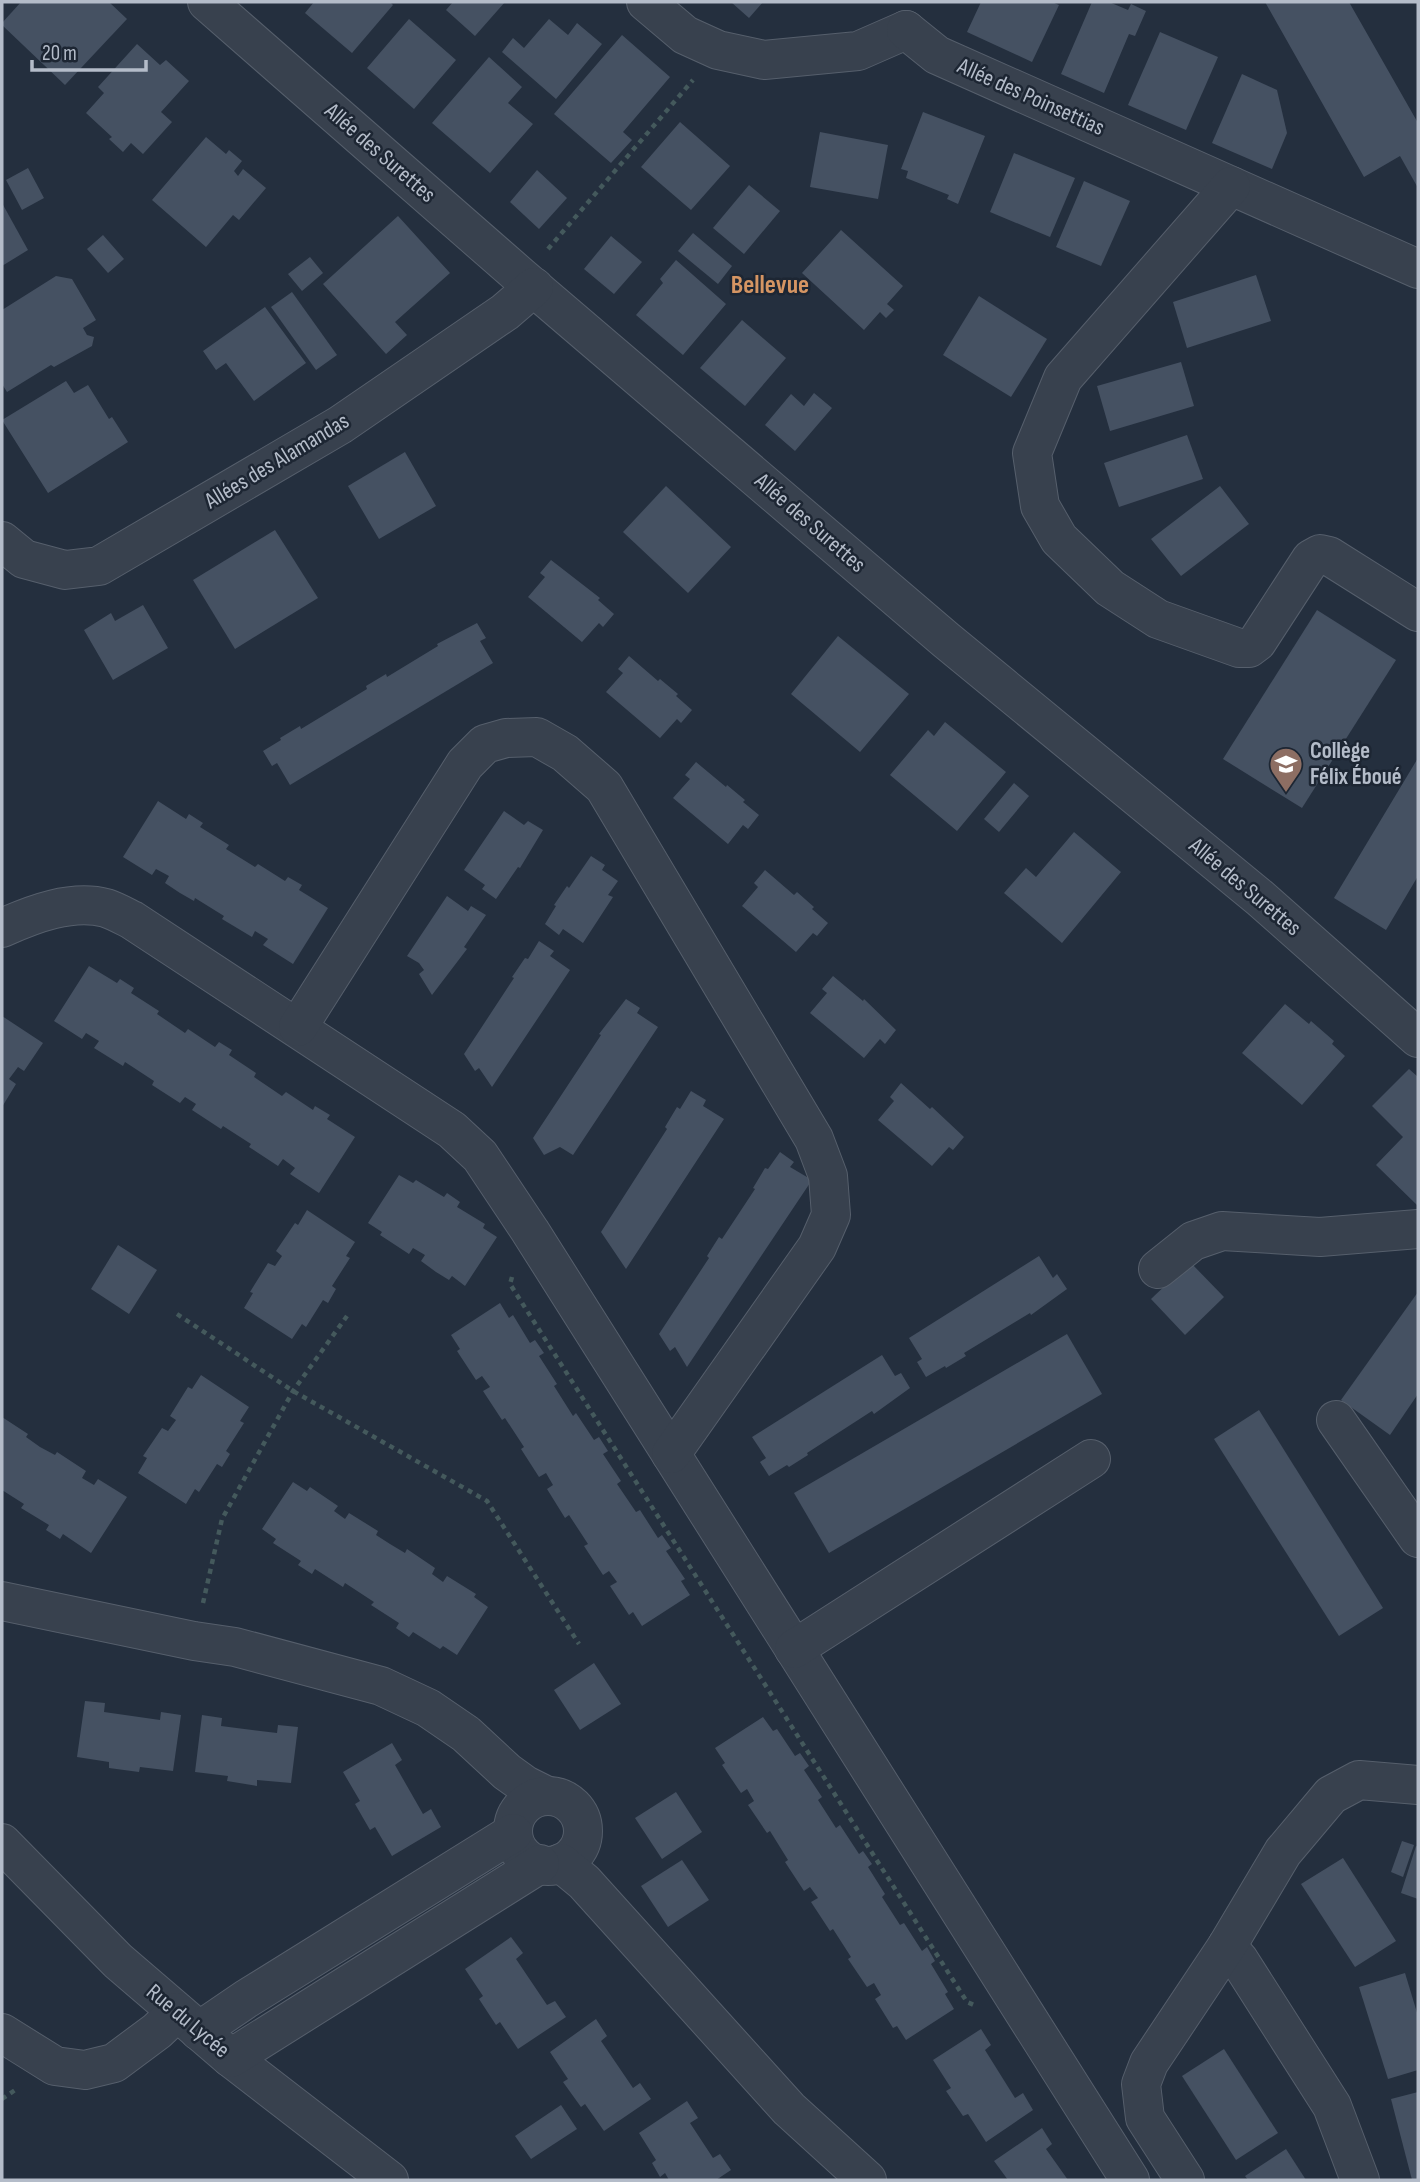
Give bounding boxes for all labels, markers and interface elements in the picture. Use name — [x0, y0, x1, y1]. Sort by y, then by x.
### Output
scale bar — [32, 28, 145, 72]
text: 20 m — [42, 41, 77, 66]
street label: Allée des Poinsettias — [952, 52, 1109, 142]
street label: Allée des Surettes — [318, 97, 441, 209]
district label: Bellevue — [731, 270, 809, 301]
street label: Allées des Alamandas — [199, 407, 354, 516]
street label: Allée des Surettes — [748, 467, 871, 579]
place label: Collège Félix Éboué — [1310, 737, 1402, 791]
school or university icon: Collège Félix Éboué — [1267, 745, 1305, 794]
street label: Allée des Surettes — [1182, 831, 1307, 942]
street label: Rue du Lycée — [141, 1978, 235, 2064]

